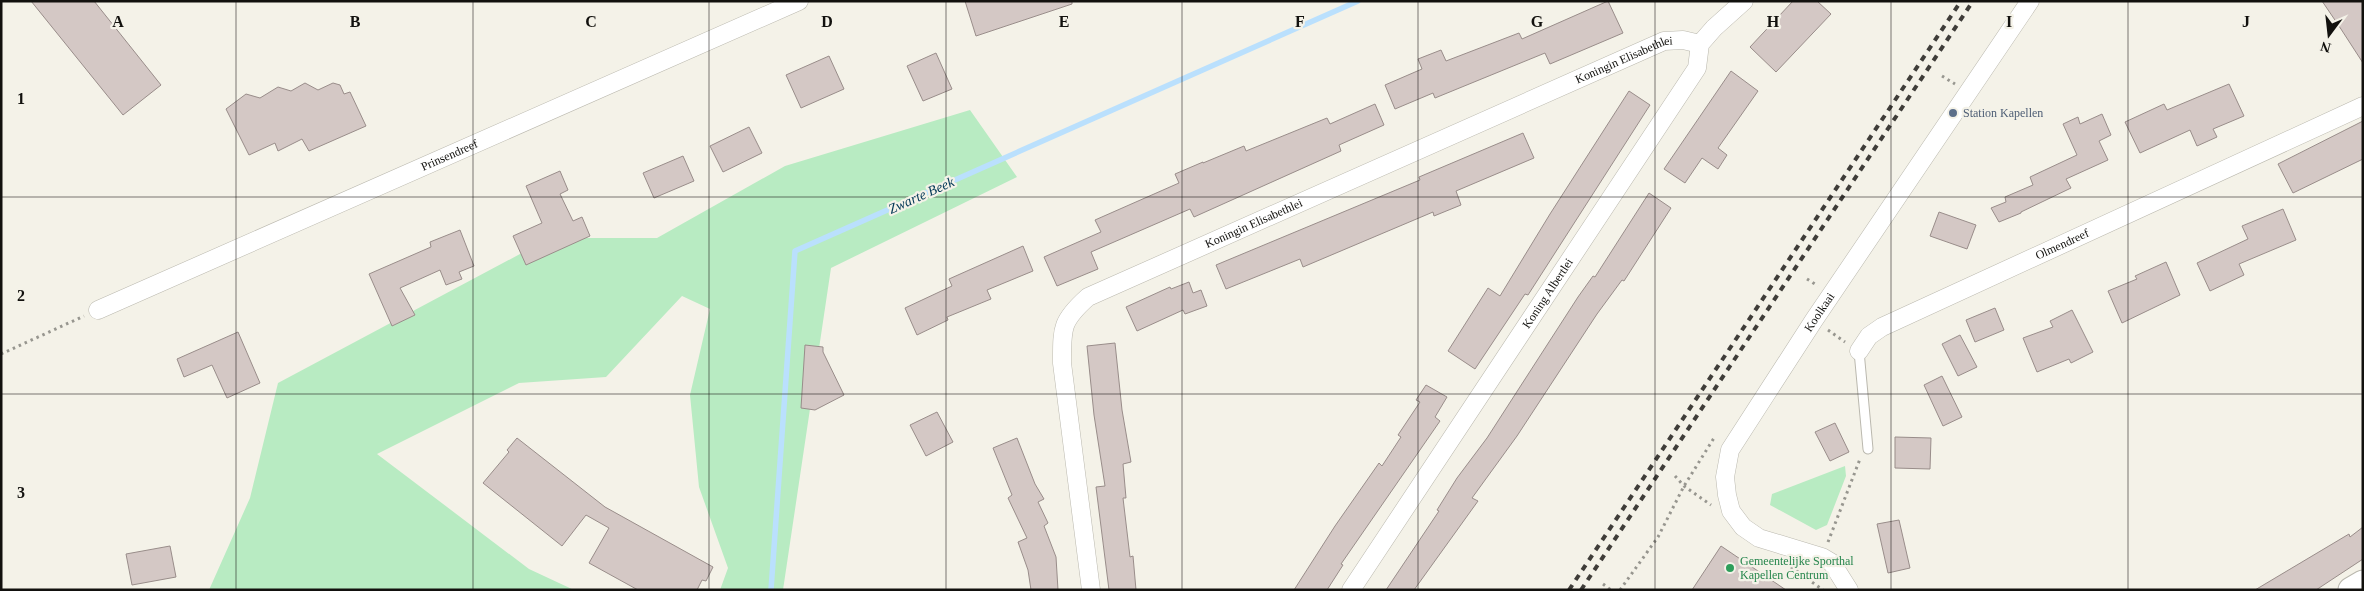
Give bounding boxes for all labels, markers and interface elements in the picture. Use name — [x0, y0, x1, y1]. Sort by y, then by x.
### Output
north arrow — [2304, 10, 2354, 60]
text: A — [112, 13, 124, 30]
text: B — [350, 13, 361, 30]
text: C — [585, 13, 597, 30]
text: D — [821, 13, 833, 30]
text: E — [1059, 13, 1069, 30]
text: F — [1295, 13, 1305, 30]
text: G — [1531, 13, 1544, 30]
text: H — [1767, 13, 1780, 30]
text: I — [2006, 13, 2012, 30]
text: J — [2242, 13, 2250, 30]
street label: Koningin Elisabethlei — [1573, 34, 1674, 87]
text: N — [2319, 39, 2333, 56]
text: 1 — [17, 90, 25, 107]
place label: Station Kapellen — [1963, 106, 2043, 120]
marker: Station Kapellen — [1947, 107, 1959, 119]
street label: Prinsendreef — [419, 136, 480, 174]
water label: Zwarte Beek — [886, 174, 957, 217]
street label: Koningin Elisabethlei — [1203, 195, 1305, 251]
street label: Olmendreef — [2033, 226, 2091, 263]
street label: Koning Albertlei — [1519, 255, 1576, 331]
text: 2 — [17, 287, 25, 304]
street label: Koolkaai — [1801, 290, 1838, 334]
text: 3 — [17, 484, 25, 501]
place label: Gemeentelijke Sporthal Kapellen Centrum — [1740, 554, 1854, 582]
marker: Gemeentelijke Sporthal Kapellen Centrum — [1724, 562, 1736, 574]

